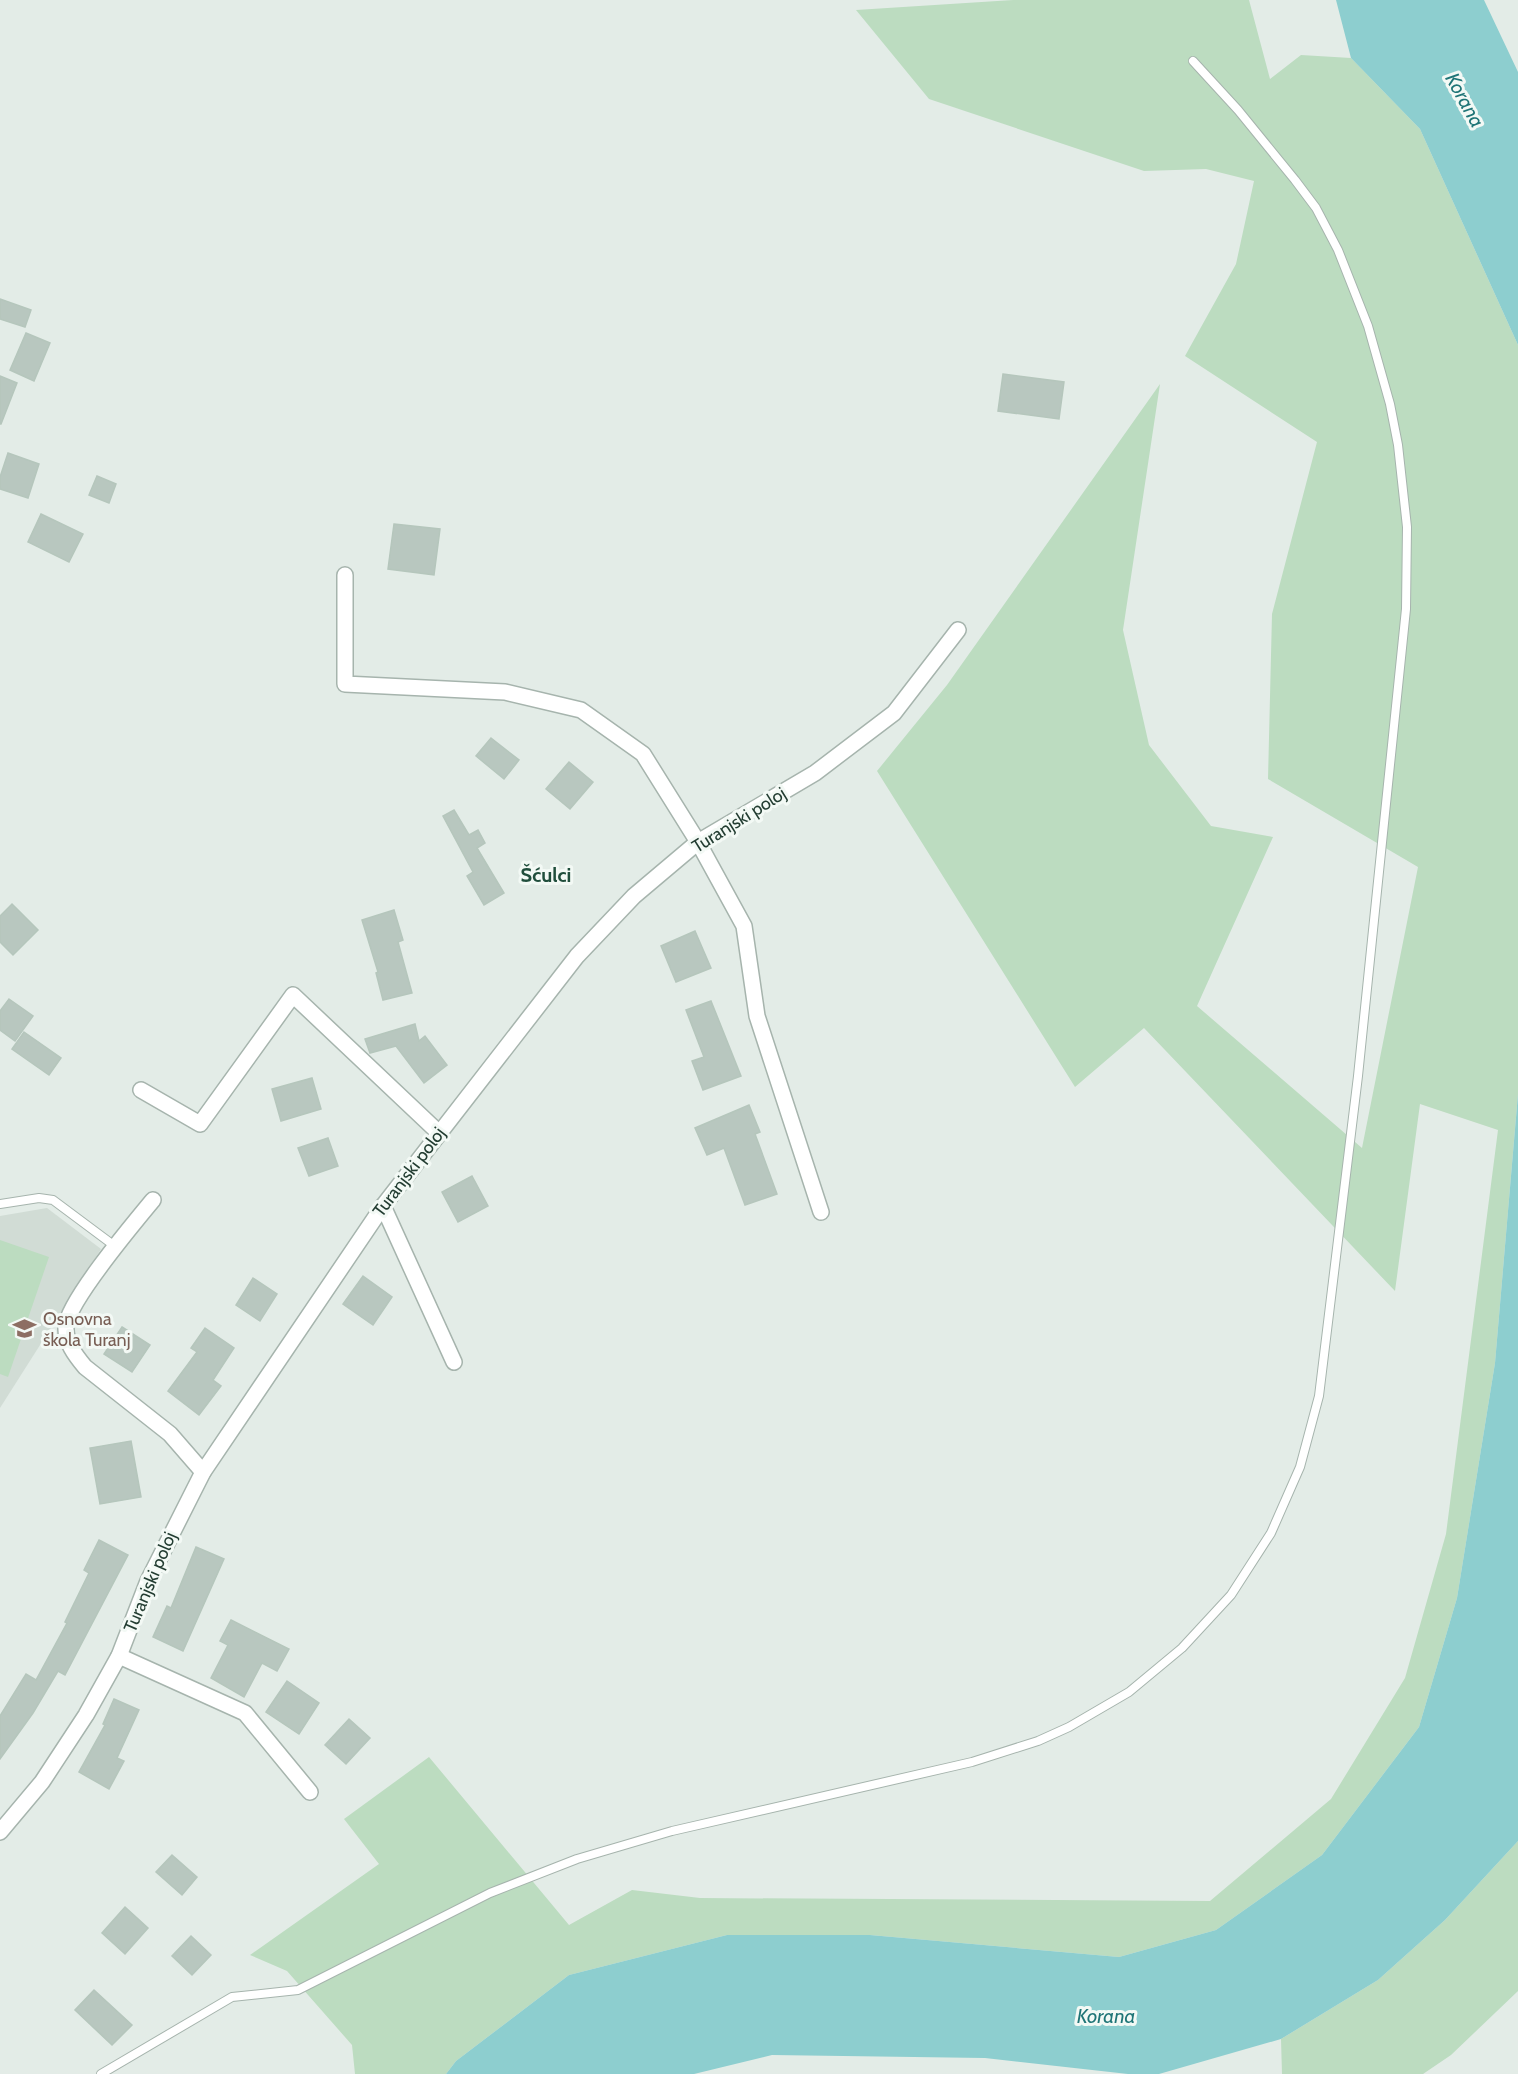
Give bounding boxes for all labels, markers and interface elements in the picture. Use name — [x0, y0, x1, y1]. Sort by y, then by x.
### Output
water label: Korana — [1440, 69, 1490, 131]
street label: Turanjski poloj — [688, 782, 790, 858]
district label: Šćulci — [521, 863, 571, 887]
street label: Turanjski poloj — [368, 1123, 450, 1221]
place label: Osnovna škola Turanj — [43, 1308, 131, 1351]
school or university icon: Osnovna škola Turanj — [12, 1316, 38, 1342]
street label: Turanjski poloj — [119, 1529, 181, 1635]
water label: Korana — [1077, 2004, 1135, 2028]

